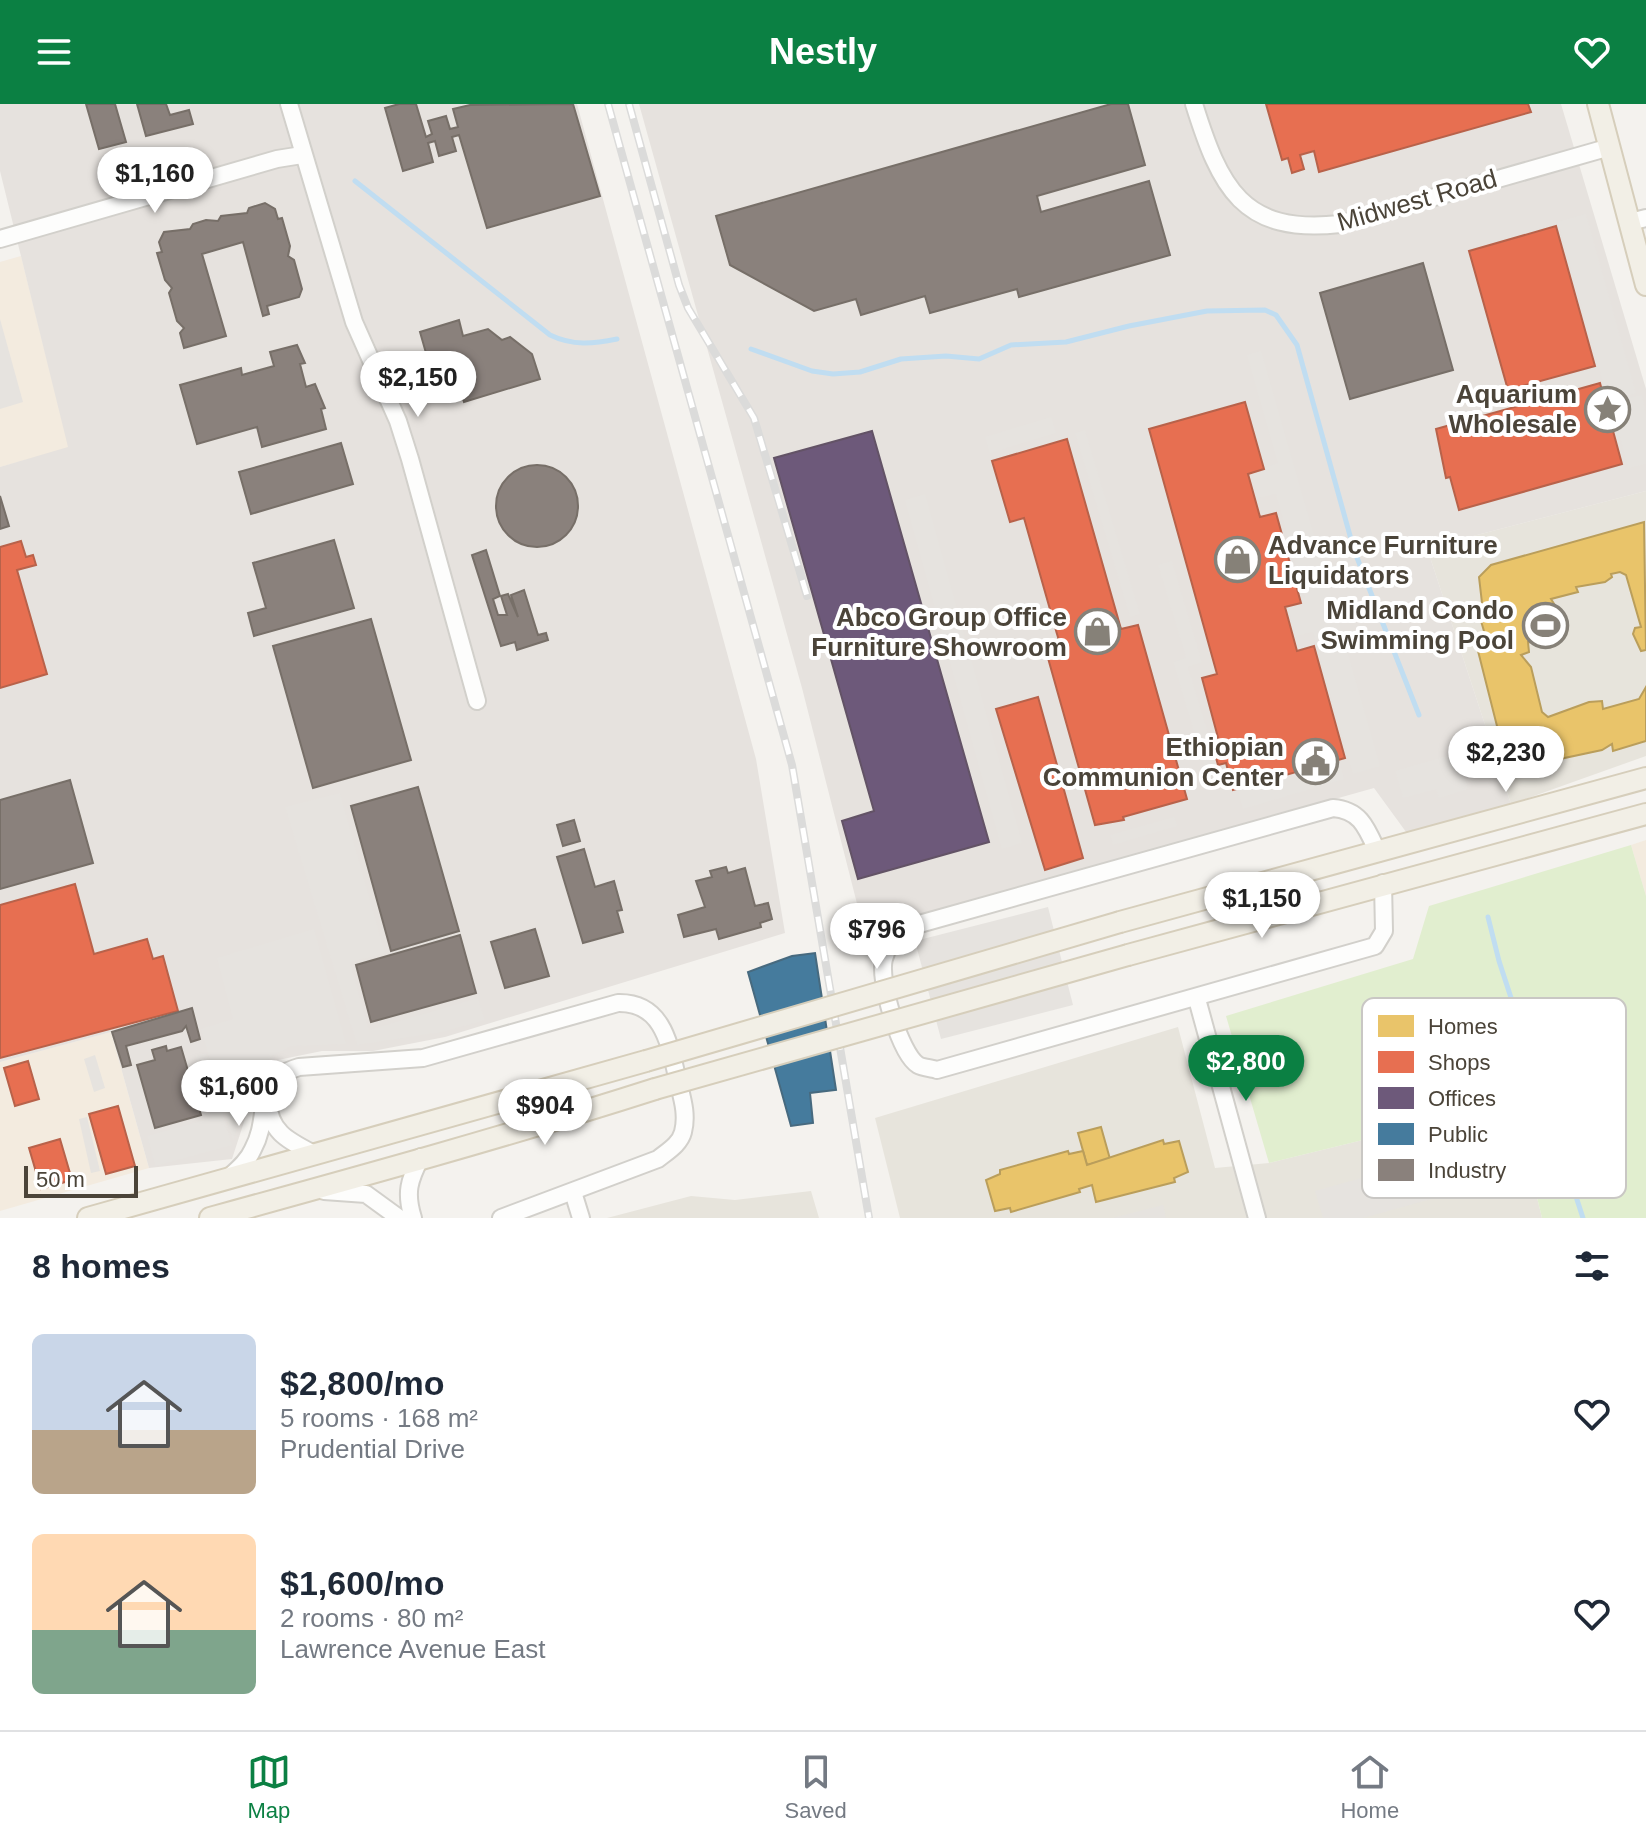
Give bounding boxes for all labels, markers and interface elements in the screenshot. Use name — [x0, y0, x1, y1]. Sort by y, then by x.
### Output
icon: menu — [32, 30, 76, 74]
icon: heart — [1570, 30, 1614, 74]
text: Nestly — [769, 31, 877, 72]
pin: $1,160 — [90, 147, 220, 215]
text: $1,160 — [115, 158, 195, 188]
street label: Midwest Road — [1334, 163, 1500, 237]
pin: $2,150 — [353, 351, 483, 419]
text: $2,150 — [378, 362, 458, 392]
place label: Aquarium Wholesale — [1448, 379, 1577, 439]
place icon: Aquarium Wholesale — [1584, 385, 1632, 433]
place label: Advance Furniture Liquidators — [1268, 530, 1498, 590]
shop icon: Advance Furniture Liquidators — [1213, 536, 1261, 584]
place label: Midland Condo Swimming Pool — [1320, 595, 1514, 655]
sports icon: Midland Condo Swimming Pool — [1521, 601, 1569, 649]
place label: Abco Group Office Furniture Showroom — [811, 602, 1067, 662]
shop icon: Abco Group Office Furniture Showroom — [1074, 608, 1122, 656]
pin: $2,230 — [1441, 726, 1571, 794]
place label: Ethiopian Communion Center — [1043, 732, 1284, 792]
text: $2,230 — [1466, 737, 1546, 767]
public building icon: Ethiopian Communion Center — [1291, 738, 1339, 786]
pin: $1,150 — [1197, 872, 1327, 940]
text: $1,150 — [1222, 883, 1302, 913]
pin: $796 — [830, 903, 924, 971]
text: $796 — [848, 914, 906, 944]
legend — [1362, 998, 1626, 1198]
text: Homes — [1428, 1014, 1498, 1039]
pin: $2,800 — [1181, 1035, 1311, 1103]
text: $2,800 — [1206, 1046, 1286, 1076]
text: Shops — [1428, 1050, 1490, 1075]
pin: $1,600 — [174, 1060, 304, 1128]
text: $1,600 — [199, 1071, 279, 1101]
pin: $904 — [498, 1079, 592, 1147]
text: Offices — [1428, 1086, 1496, 1111]
text: $904 — [516, 1090, 574, 1120]
text: Public — [1428, 1122, 1488, 1147]
text: Industry — [1428, 1158, 1506, 1183]
scale bar — [24, 1162, 138, 1198]
text: 50 m — [36, 1167, 85, 1192]
icon: filters — [1570, 1244, 1614, 1288]
text: 8 homes — [32, 1247, 170, 1285]
text: $2,800/mo — [280, 1364, 444, 1402]
icon: home — [96, 1366, 192, 1462]
icon: heart — [1570, 1392, 1614, 1436]
text: 5 rooms · 168 m² — [280, 1403, 478, 1433]
text: Prudential Drive — [280, 1434, 465, 1464]
text: $1,600/mo — [280, 1564, 444, 1602]
icon: home — [96, 1566, 192, 1662]
icon: heart — [1570, 1592, 1614, 1636]
text: 2 rooms · 80 m² — [280, 1603, 464, 1633]
text: Lawrence Avenue East — [280, 1634, 545, 1664]
tab: Map — [247, 1750, 291, 1824]
tab: Saved — [784, 1750, 847, 1824]
tab: Home — [1340, 1750, 1399, 1824]

